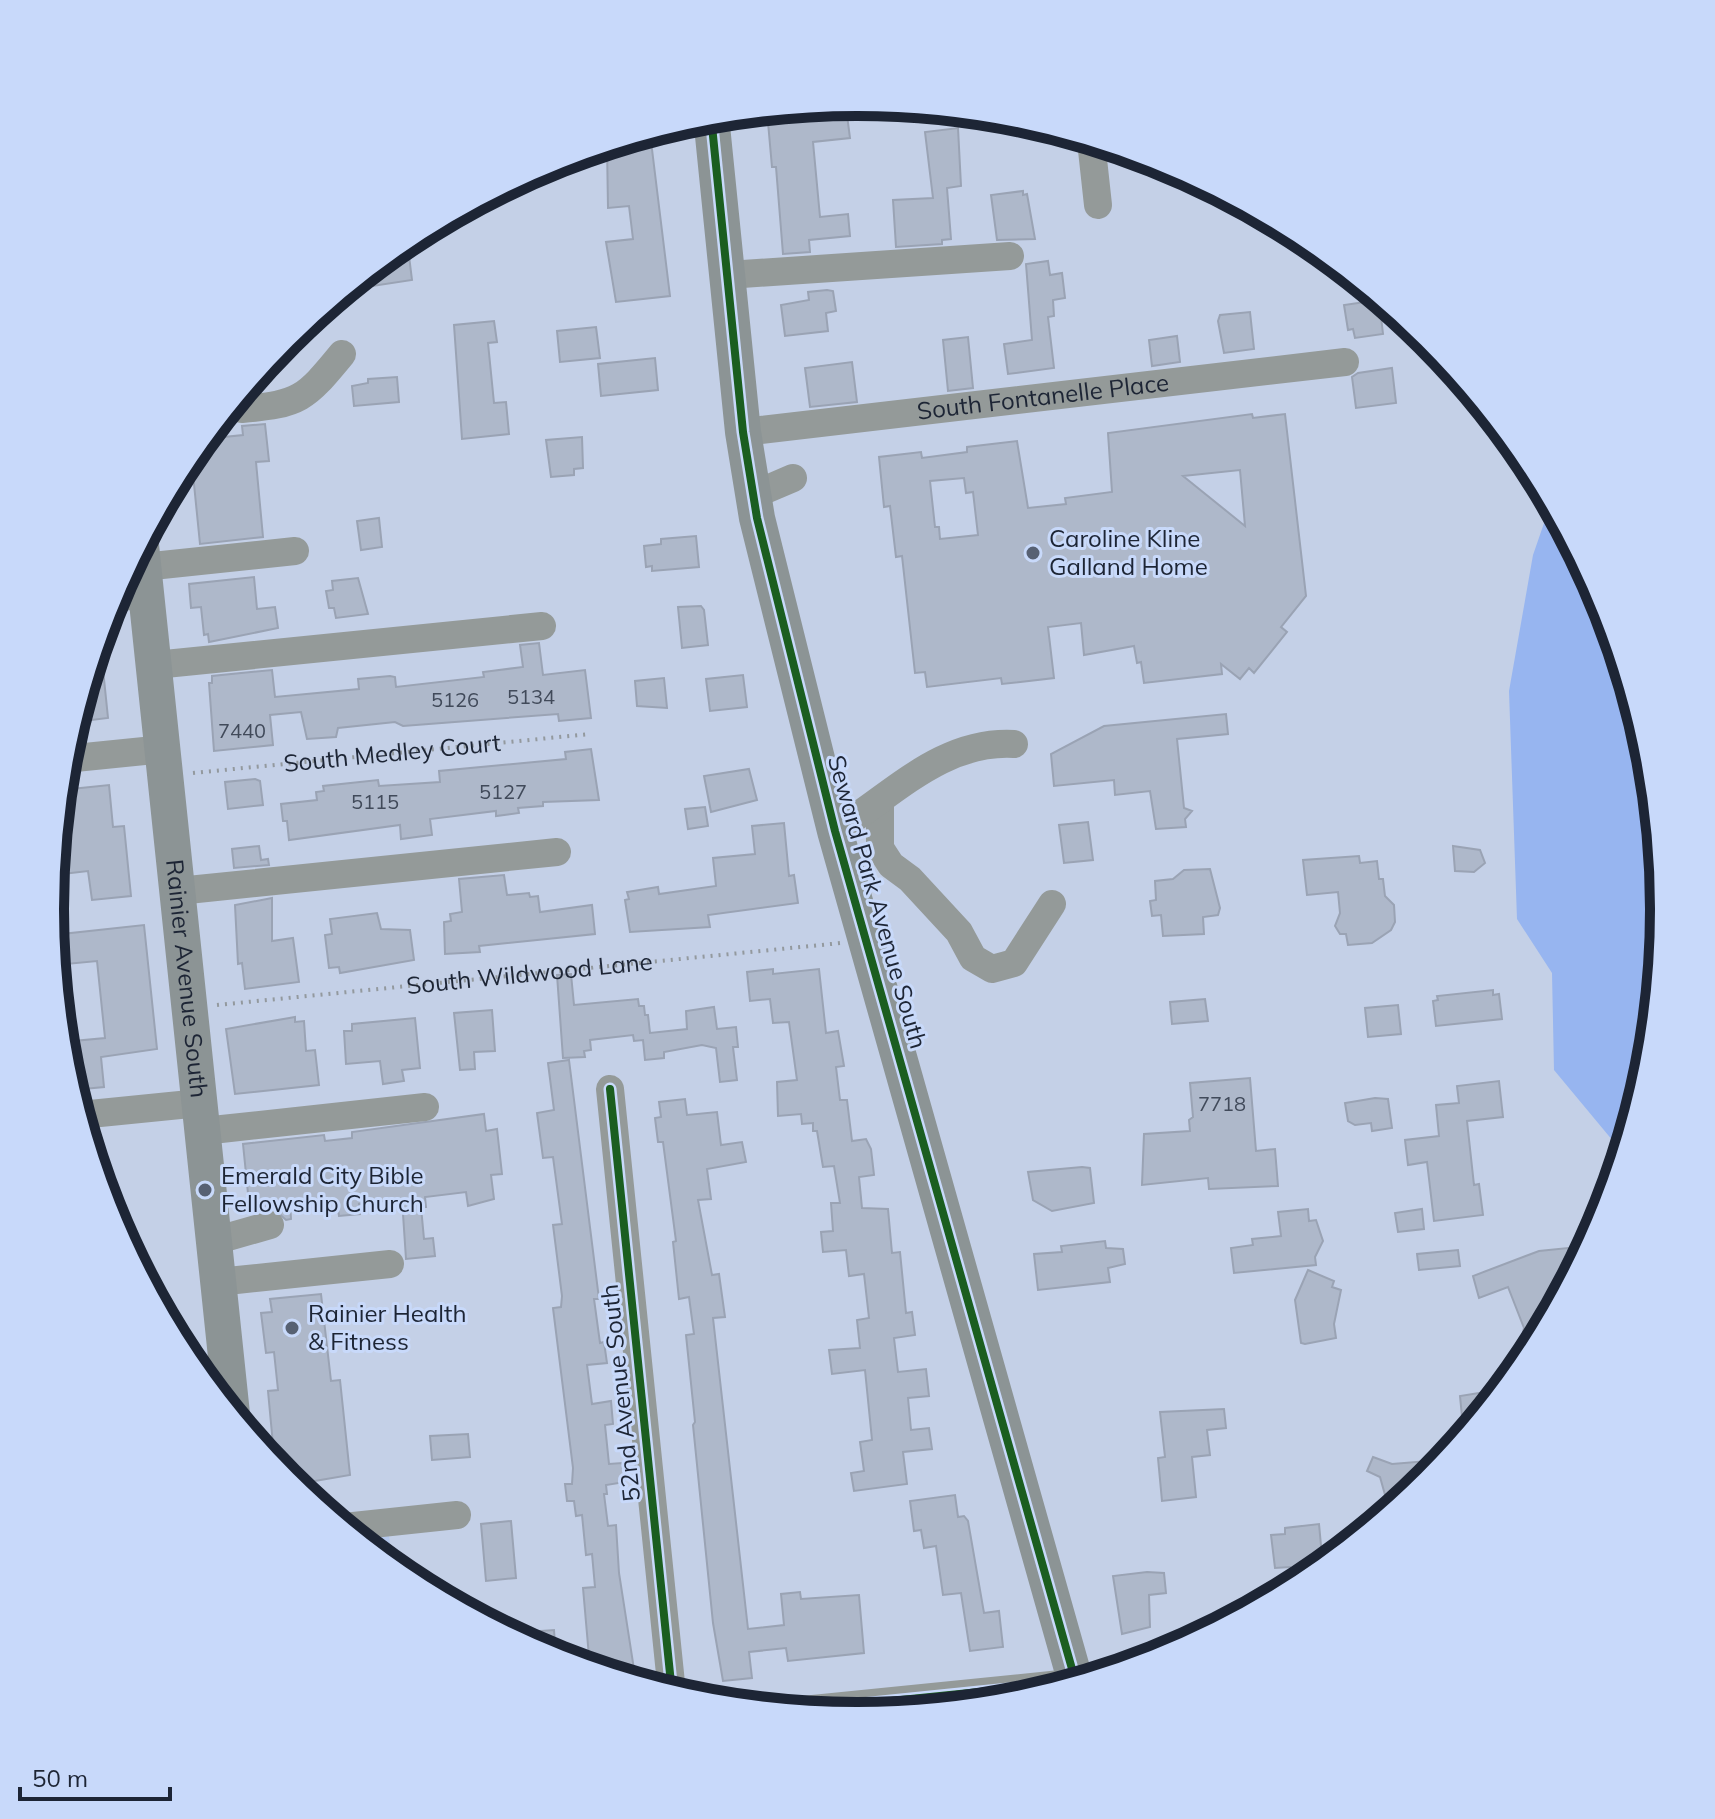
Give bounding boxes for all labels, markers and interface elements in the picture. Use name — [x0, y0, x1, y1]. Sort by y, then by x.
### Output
street label: South Fontanelle Place — [915, 367, 1170, 426]
place label: Caroline Kline Galland Home — [1049, 523, 1208, 581]
marker: Caroline Kline Galland Home — [1024, 544, 1042, 562]
house number: 5134 — [507, 684, 555, 709]
house number: 5126 — [431, 687, 479, 712]
house number: 7440 — [218, 718, 266, 743]
street label: South Medley Court — [282, 727, 502, 778]
street label: Seward Park Avenue South — [822, 752, 934, 1052]
house number: 5127 — [479, 779, 527, 804]
house number: 5115 — [351, 789, 399, 814]
street label: Rainier Avenue South — [160, 858, 215, 1099]
street label: South Wildwood Lane — [405, 946, 654, 1000]
house number: 7718 — [1198, 1091, 1246, 1116]
place label: Emerald City Bible Fellowship Church — [221, 1160, 424, 1218]
marker: Emerald City Bible Fellowship Church — [196, 1181, 214, 1199]
street label: 52nd Avenue South — [594, 1283, 646, 1503]
place label: Rainier Health & Fitness — [308, 1298, 467, 1356]
marker: Rainier Health & Fitness — [283, 1319, 301, 1337]
scale bar — [20, 1751, 170, 1801]
text: 50 m — [32, 1763, 88, 1793]

